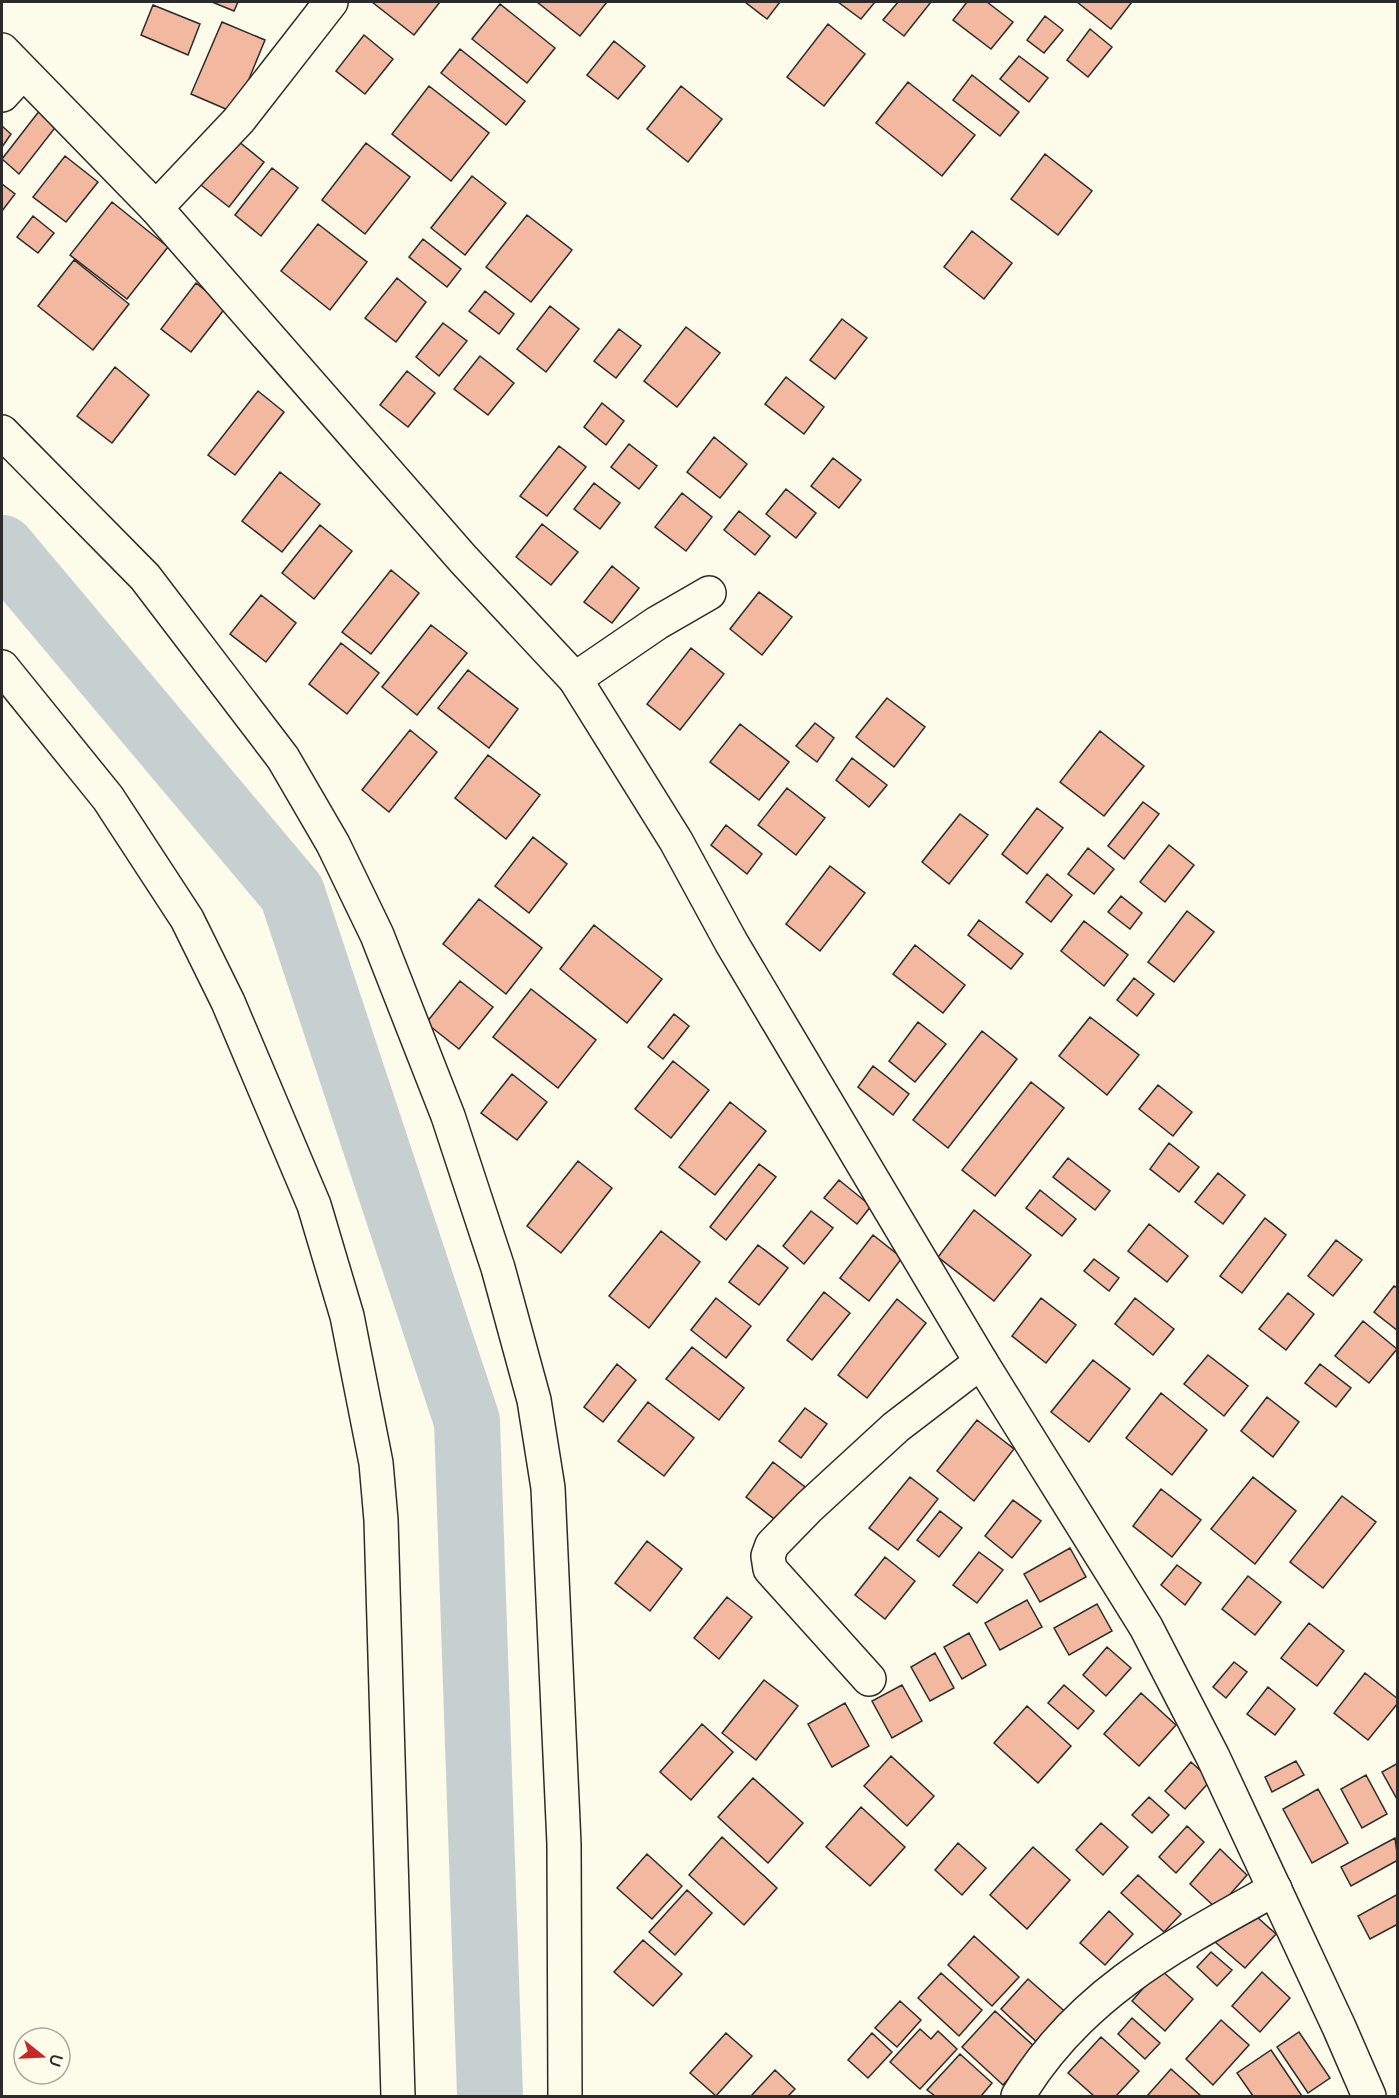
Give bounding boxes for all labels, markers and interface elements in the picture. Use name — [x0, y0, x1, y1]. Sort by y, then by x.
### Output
north arrow — [12, 2026, 72, 2086]
text: U — [44, 2051, 67, 2069]

